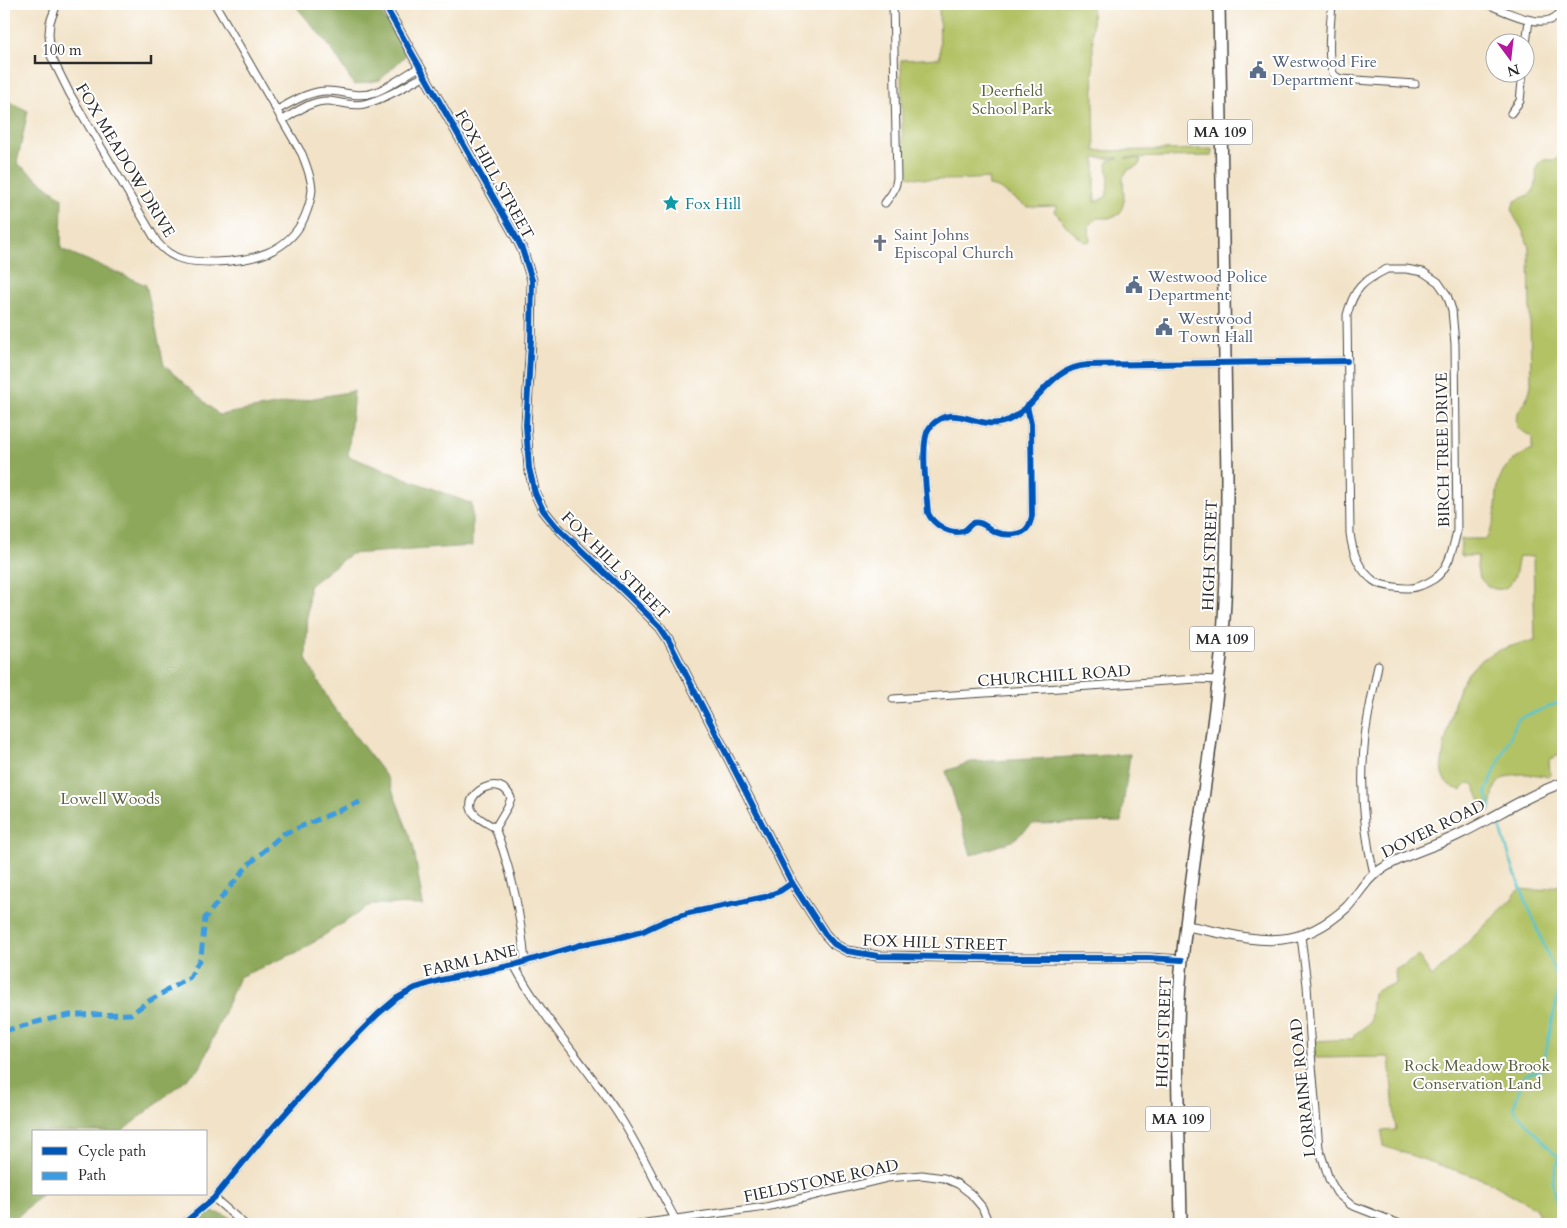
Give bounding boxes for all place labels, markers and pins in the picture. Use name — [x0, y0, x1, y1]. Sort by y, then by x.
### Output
place label: Westwood Fire Department — [1271, 51, 1377, 91]
public building icon: Westwood Fire Department — [1248, 60, 1268, 80]
place icon: Fox Hill — [661, 193, 681, 213]
place label: Fox Hill — [685, 193, 741, 215]
place label: Saint Johns Episcopal Church — [894, 224, 1014, 264]
church icon: Saint Johns Episcopal Church — [870, 233, 890, 253]
place label: Westwood Police Department — [1147, 266, 1268, 306]
public building icon: Westwood Police Department — [1124, 275, 1144, 295]
place label: Westwood Town Hall — [1177, 308, 1253, 348]
public building icon: Westwood Town Hall — [1154, 317, 1174, 337]

